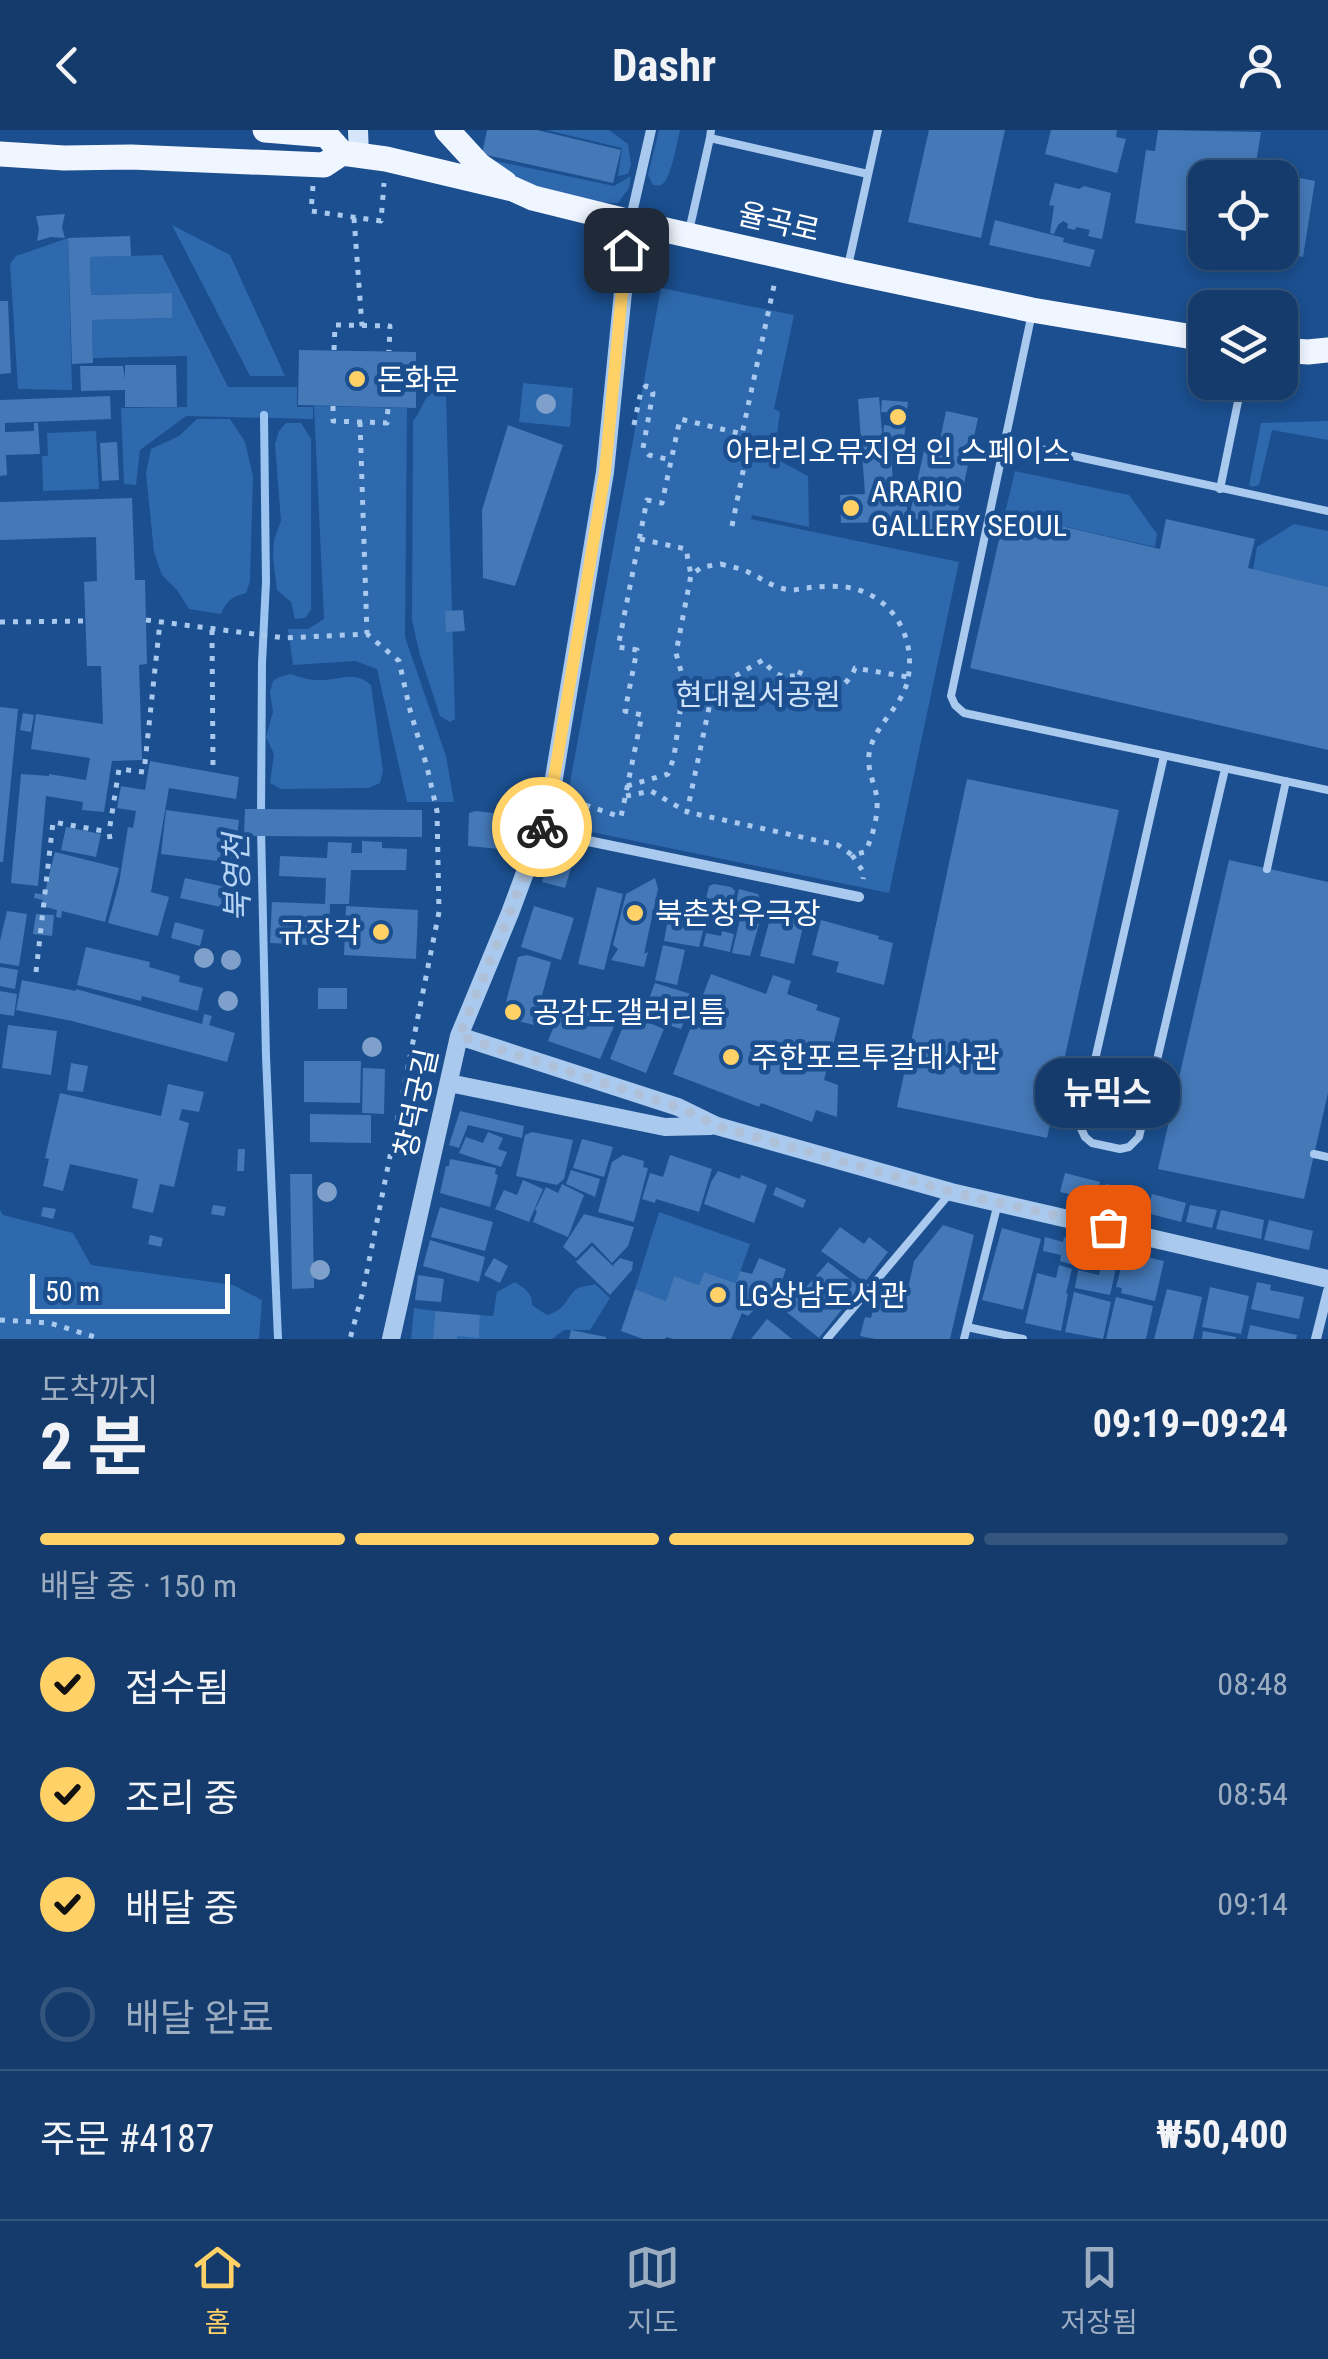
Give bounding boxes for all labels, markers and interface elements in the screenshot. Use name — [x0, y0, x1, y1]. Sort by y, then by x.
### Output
icon: back — [40, 38, 95, 93]
icon: person — [1233, 38, 1288, 93]
text: Dashr — [612, 39, 716, 92]
map controls — [1188, 160, 1298, 400]
button: locate — [1188, 160, 1298, 270]
street label: 율곡로 — [735, 196, 823, 248]
pin — [584, 208, 669, 293]
icon: home — [599, 223, 654, 278]
button: layers — [1188, 290, 1298, 400]
place label: 돈화문 — [377, 362, 460, 397]
marker: 돈화문 — [346, 368, 368, 390]
marker: 아라리오뮤지엄 인 스페이스 — [887, 406, 909, 428]
place label: 아라리오뮤지엄 인 스페이스 — [726, 434, 1070, 469]
place label: ARARIO GALLERY SEOUL — [871, 474, 1067, 543]
marker: ARARIO GALLERY SEOUL — [840, 497, 862, 519]
park label: 현대원서공원 — [675, 677, 841, 712]
courier — [492, 777, 592, 877]
icon: bike — [515, 800, 570, 855]
water label: 북영천 — [217, 830, 257, 922]
place label: 북촌창우극장 — [655, 896, 821, 931]
marker: 북촌창우극장 — [624, 902, 646, 924]
place label: 규장각 — [278, 915, 361, 950]
marker: 규장각 — [370, 921, 392, 943]
place label: 공감도갤러리틈 — [533, 995, 726, 1030]
marker: 공감도갤러리틈 — [502, 1001, 524, 1023]
place label: 주한포르투갈대사관 — [751, 1040, 999, 1075]
street label: 창덕궁길 — [387, 1045, 445, 1161]
marker: 주한포르투갈대사관 — [720, 1046, 742, 1068]
callout: 뉴믹스 — [1036, 1057, 1180, 1127]
text: 뉴믹스 — [1063, 1074, 1152, 1112]
pin — [1066, 1185, 1151, 1270]
icon: bag — [1081, 1200, 1136, 1255]
scale bar — [30, 1269, 230, 1314]
text: 50 m — [45, 1275, 100, 1308]
place label: LG상남도서관 — [738, 1278, 907, 1313]
marker: LG상남도서관 — [707, 1284, 729, 1306]
text: 도착까지 — [40, 1371, 158, 1409]
text: 09:19–09:24 — [1093, 1402, 1288, 1446]
text: 2 분 — [40, 1409, 148, 1485]
text: 배달 중 · 150 m — [40, 1567, 237, 1605]
icon: check — [40, 1657, 95, 1712]
text: 08:48 — [1217, 1665, 1288, 1703]
text: 접수됨 — [125, 1666, 230, 1710]
icon: check — [40, 1767, 95, 1822]
text: 08:54 — [1217, 1775, 1288, 1813]
text: 조리 중 — [125, 1776, 239, 1820]
icon: check — [40, 1877, 95, 1932]
text: 09:14 — [1217, 1885, 1288, 1923]
text: 배달 중 — [125, 1886, 239, 1930]
text: 배달 완료 — [125, 1996, 274, 2040]
text: ₩50,400 — [1156, 2113, 1288, 2157]
text: 주문 #4187 — [40, 2117, 215, 2161]
tab: 홈 — [190, 2240, 245, 2340]
tab: 지도 — [625, 2240, 680, 2340]
tab: 저장됨 — [1061, 2240, 1138, 2340]

